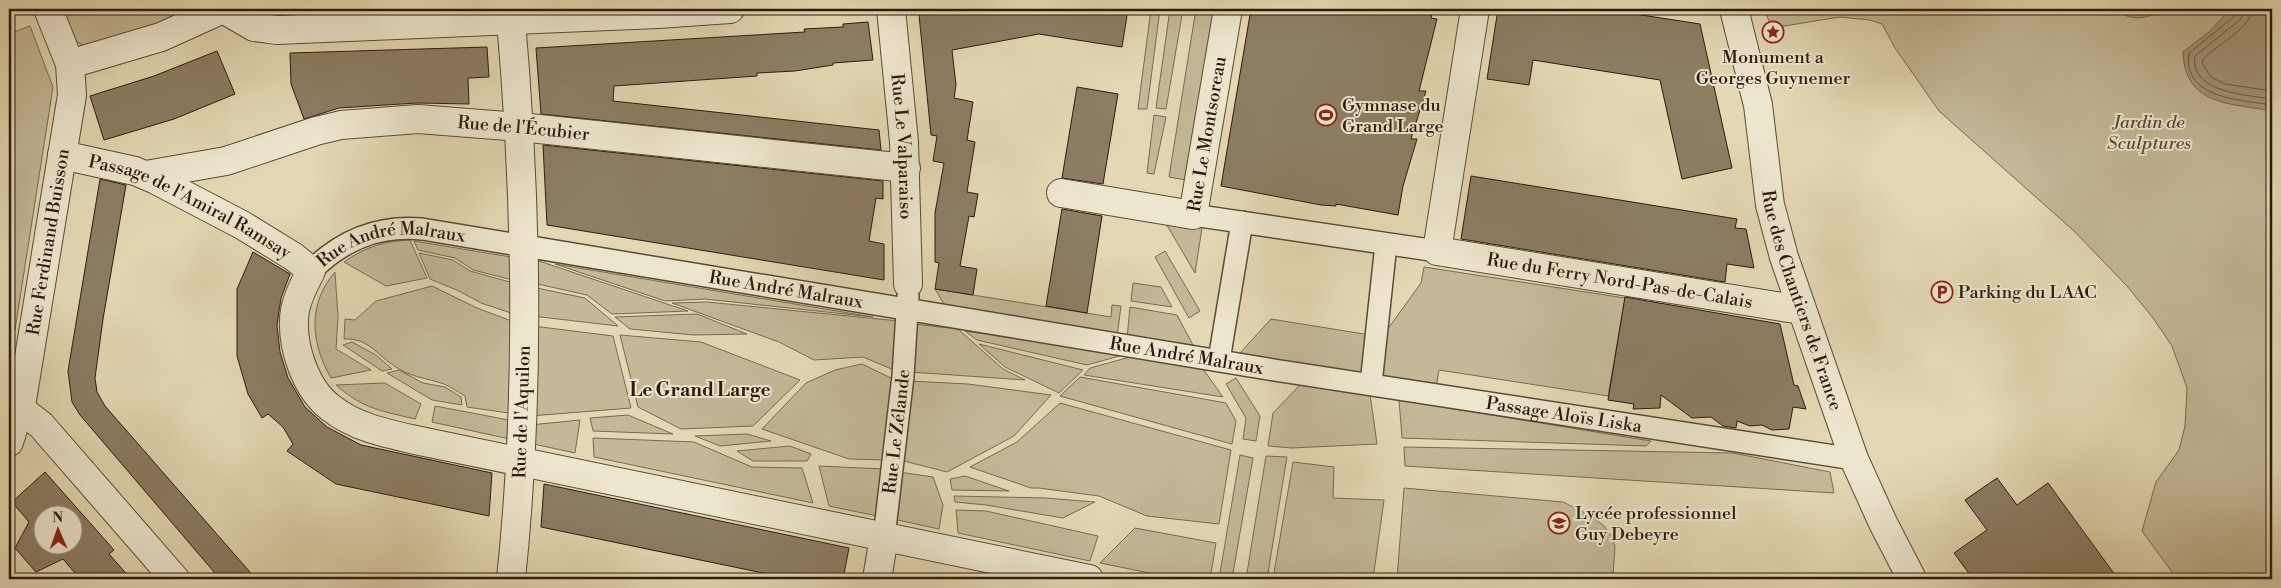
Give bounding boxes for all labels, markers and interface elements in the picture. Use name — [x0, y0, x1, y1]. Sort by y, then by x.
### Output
place icon: Monument a Georges Guynemer — [1761, 20, 1785, 44]
place label: Monument a Georges Guynemer — [1696, 46, 1851, 90]
street label: Rue Le Montsoreau — [1182, 54, 1231, 214]
street label: Rue Le Valparaiso — [886, 72, 918, 220]
place label: Gymnase du Grand Large — [1342, 94, 1444, 138]
sports icon: Gymnase du Grand Large — [1314, 103, 1338, 127]
street label: Rue de l'Écubier — [457, 111, 591, 146]
park label: Jardin de Sculptures — [2107, 111, 2191, 155]
street label: Rue Ferdinand Buisson — [21, 147, 75, 337]
street label: Passage de l'Amiral Ramsay — [86, 150, 296, 264]
street label: Rue des Chantiers de France — [1757, 189, 1848, 414]
street label: Rue André Malraux — [312, 217, 468, 272]
street label: Rue du Ferry Nord-Pas-de-Calais — [1485, 248, 1754, 313]
street label: Rue André Malraux — [707, 265, 866, 313]
parking icon: Parking du LAAC — [1930, 280, 1954, 304]
place label: Parking du LAAC — [1958, 281, 2097, 304]
street label: Rue André Malraux — [1108, 331, 1266, 380]
street label: Rue de l'Aquilon — [508, 345, 536, 479]
street label: Rue Le Zélande — [878, 369, 915, 495]
district label: Le Grand Large — [629, 378, 771, 402]
street label: Passage Aloïs Liska — [1484, 391, 1645, 438]
place label: Lycée professionnel Guy Debeyre — [1575, 502, 1737, 546]
north arrow — [32, 506, 82, 556]
text: N — [52, 509, 63, 527]
school or university icon: Lycée professionnel Guy Debeyre — [1547, 511, 1571, 535]

